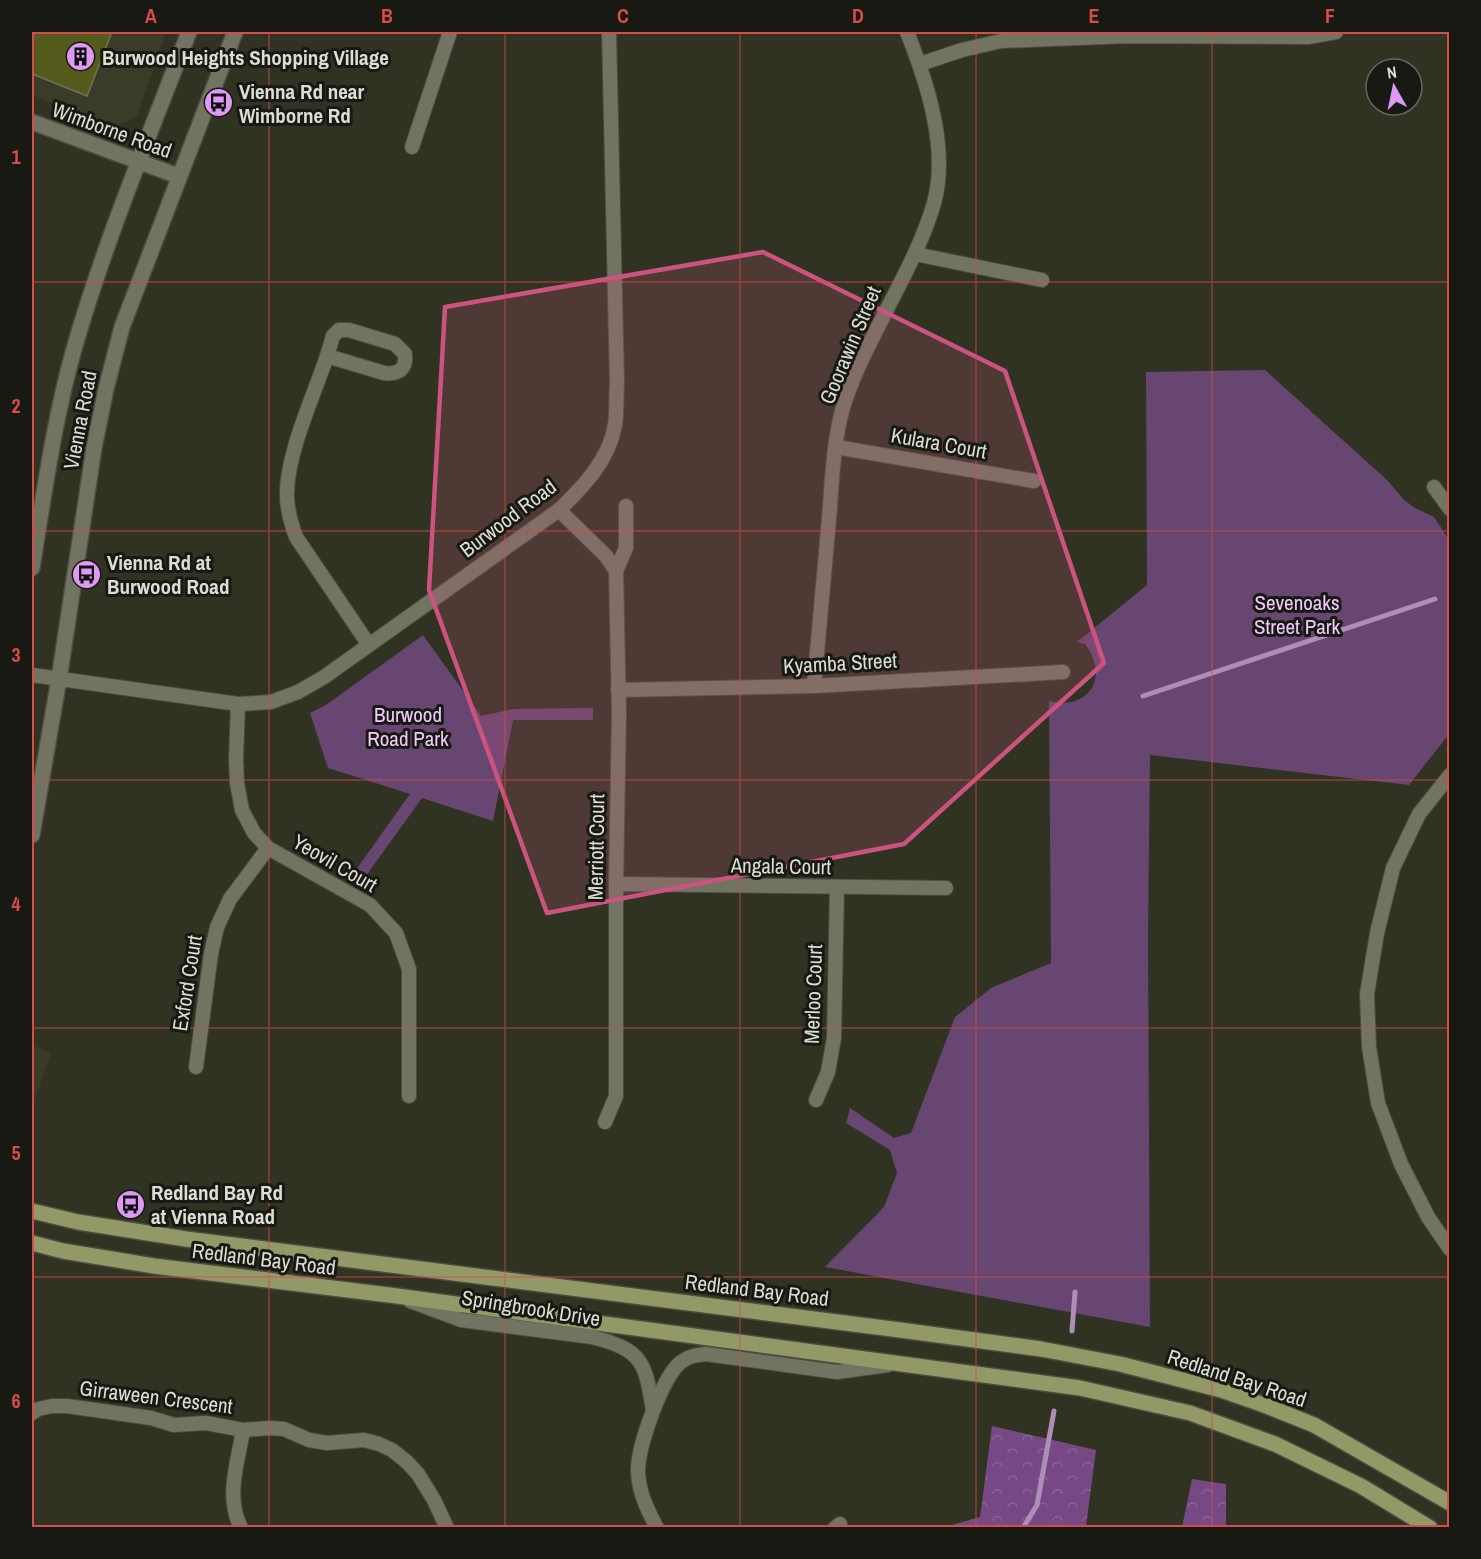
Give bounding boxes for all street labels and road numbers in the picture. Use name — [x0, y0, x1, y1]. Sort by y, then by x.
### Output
street label: Wimborne Road — [48, 95, 176, 165]
street label: Goorawin Street — [812, 281, 888, 408]
street label: Vienna Road — [56, 368, 104, 472]
street label: Kulara Court — [889, 420, 989, 466]
street label: Burwood Road — [454, 472, 562, 564]
street label: Kyamba Street — [782, 646, 898, 680]
street label: Merriott Court — [581, 793, 611, 900]
street label: Yeovil Court — [287, 827, 383, 899]
street label: Angala Court — [729, 851, 832, 881]
street label: Exford Court — [165, 933, 209, 1033]
street label: Merloo Court — [797, 944, 829, 1044]
street label: Redland Bay Road — [190, 1236, 338, 1282]
street label: Redland Bay Road — [683, 1267, 831, 1313]
street label: Springbrook Drive — [460, 1283, 602, 1333]
street label: Redland Bay Road — [1164, 1342, 1310, 1414]
street label: Girraween Crescent — [78, 1373, 234, 1421]

